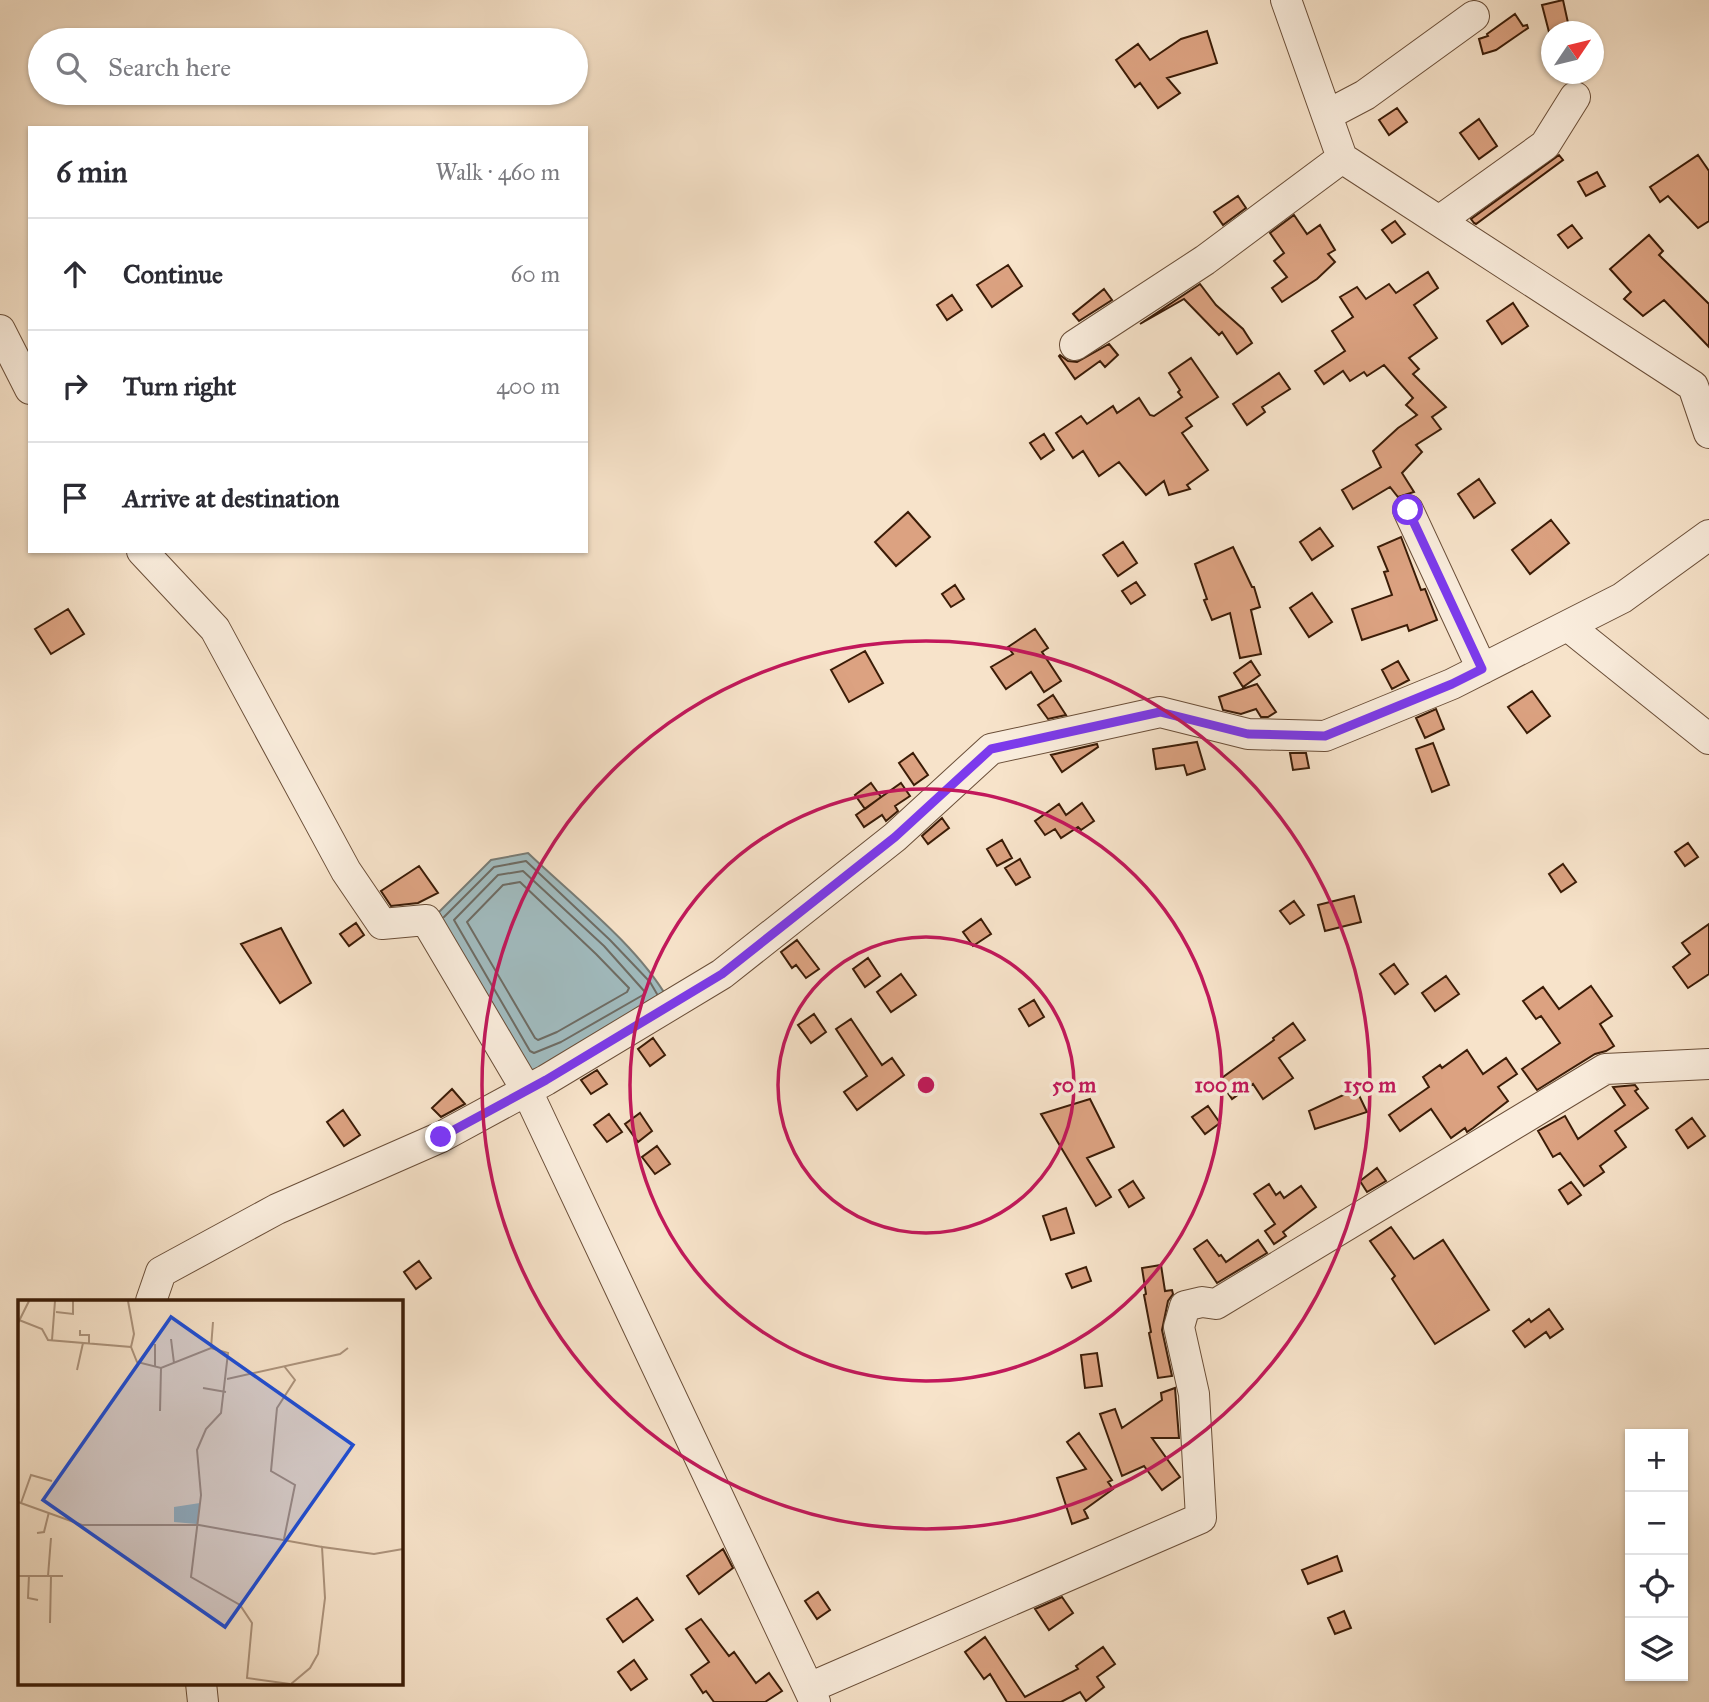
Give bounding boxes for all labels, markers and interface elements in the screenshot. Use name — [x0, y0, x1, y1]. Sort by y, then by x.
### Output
north arrow — [1541, 21, 1604, 84]
search box — [28, 28, 588, 105]
icon: search — [52, 48, 90, 86]
text: Search here — [108, 51, 231, 83]
text: 6 min — [56, 154, 128, 190]
text: Walk · 460 m — [435, 158, 560, 186]
icon: ahead — [56, 255, 94, 293]
text: Continue — [123, 258, 223, 290]
text: 60 m — [511, 260, 560, 288]
icon: right — [56, 367, 94, 405]
text: Turn right — [123, 370, 236, 402]
text: 400 m — [496, 372, 560, 400]
icon: arrive — [56, 479, 94, 517]
text: Arrive at destination — [123, 482, 340, 514]
route start — [1392, 494, 1423, 525]
text: 50 m — [1052, 1072, 1096, 1098]
text: 100 m — [1195, 1072, 1250, 1098]
text: 150 m — [1344, 1072, 1396, 1098]
centre of rings — [914, 1073, 938, 1097]
route end — [425, 1121, 456, 1152]
inset map — [18, 1300, 402, 1684]
map controls — [1625, 1429, 1688, 1681]
button: + — [1625, 1429, 1688, 1492]
button: − — [1625, 1492, 1688, 1555]
button: locate — [1625, 1555, 1688, 1618]
button: layers — [1625, 1618, 1688, 1681]

